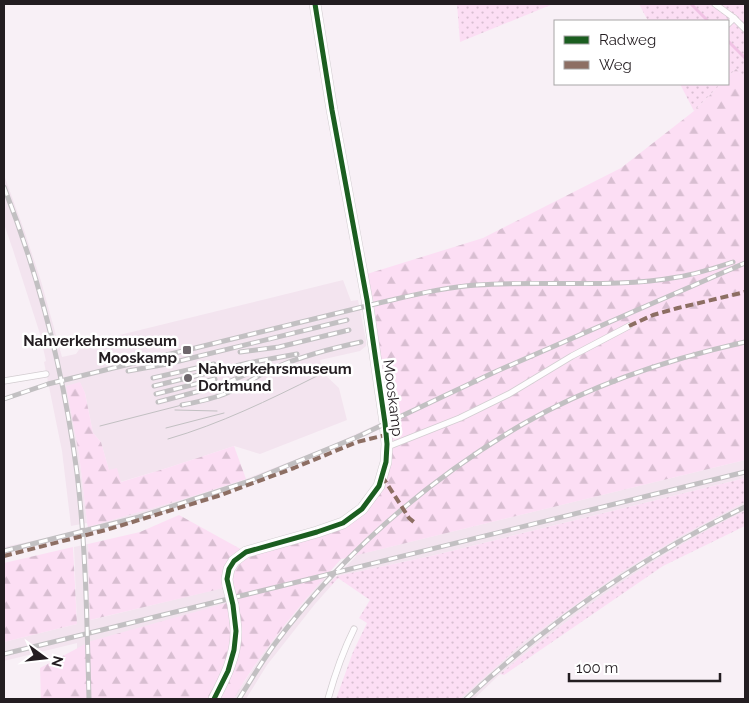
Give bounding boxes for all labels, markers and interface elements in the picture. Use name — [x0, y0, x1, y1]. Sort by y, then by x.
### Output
legend — [554, 20, 729, 85]
text: Radweg — [599, 31, 656, 49]
text: Weg — [599, 56, 632, 74]
place label: Nahverkehrsmuseum Mooskamp — [23, 332, 177, 367]
marker: Nahverkehrsmuseum Mooskamp — [181, 344, 193, 356]
street label: Mooskamp — [379, 359, 407, 437]
place label: Nahverkehrsmuseum Dortmund — [198, 360, 352, 395]
marker: Nahverkehrsmuseum Dortmund — [182, 372, 194, 384]
north arrow — [20, 633, 70, 683]
scale bar — [569, 650, 720, 682]
text: N — [48, 654, 67, 669]
text: 100 m — [576, 659, 618, 677]

